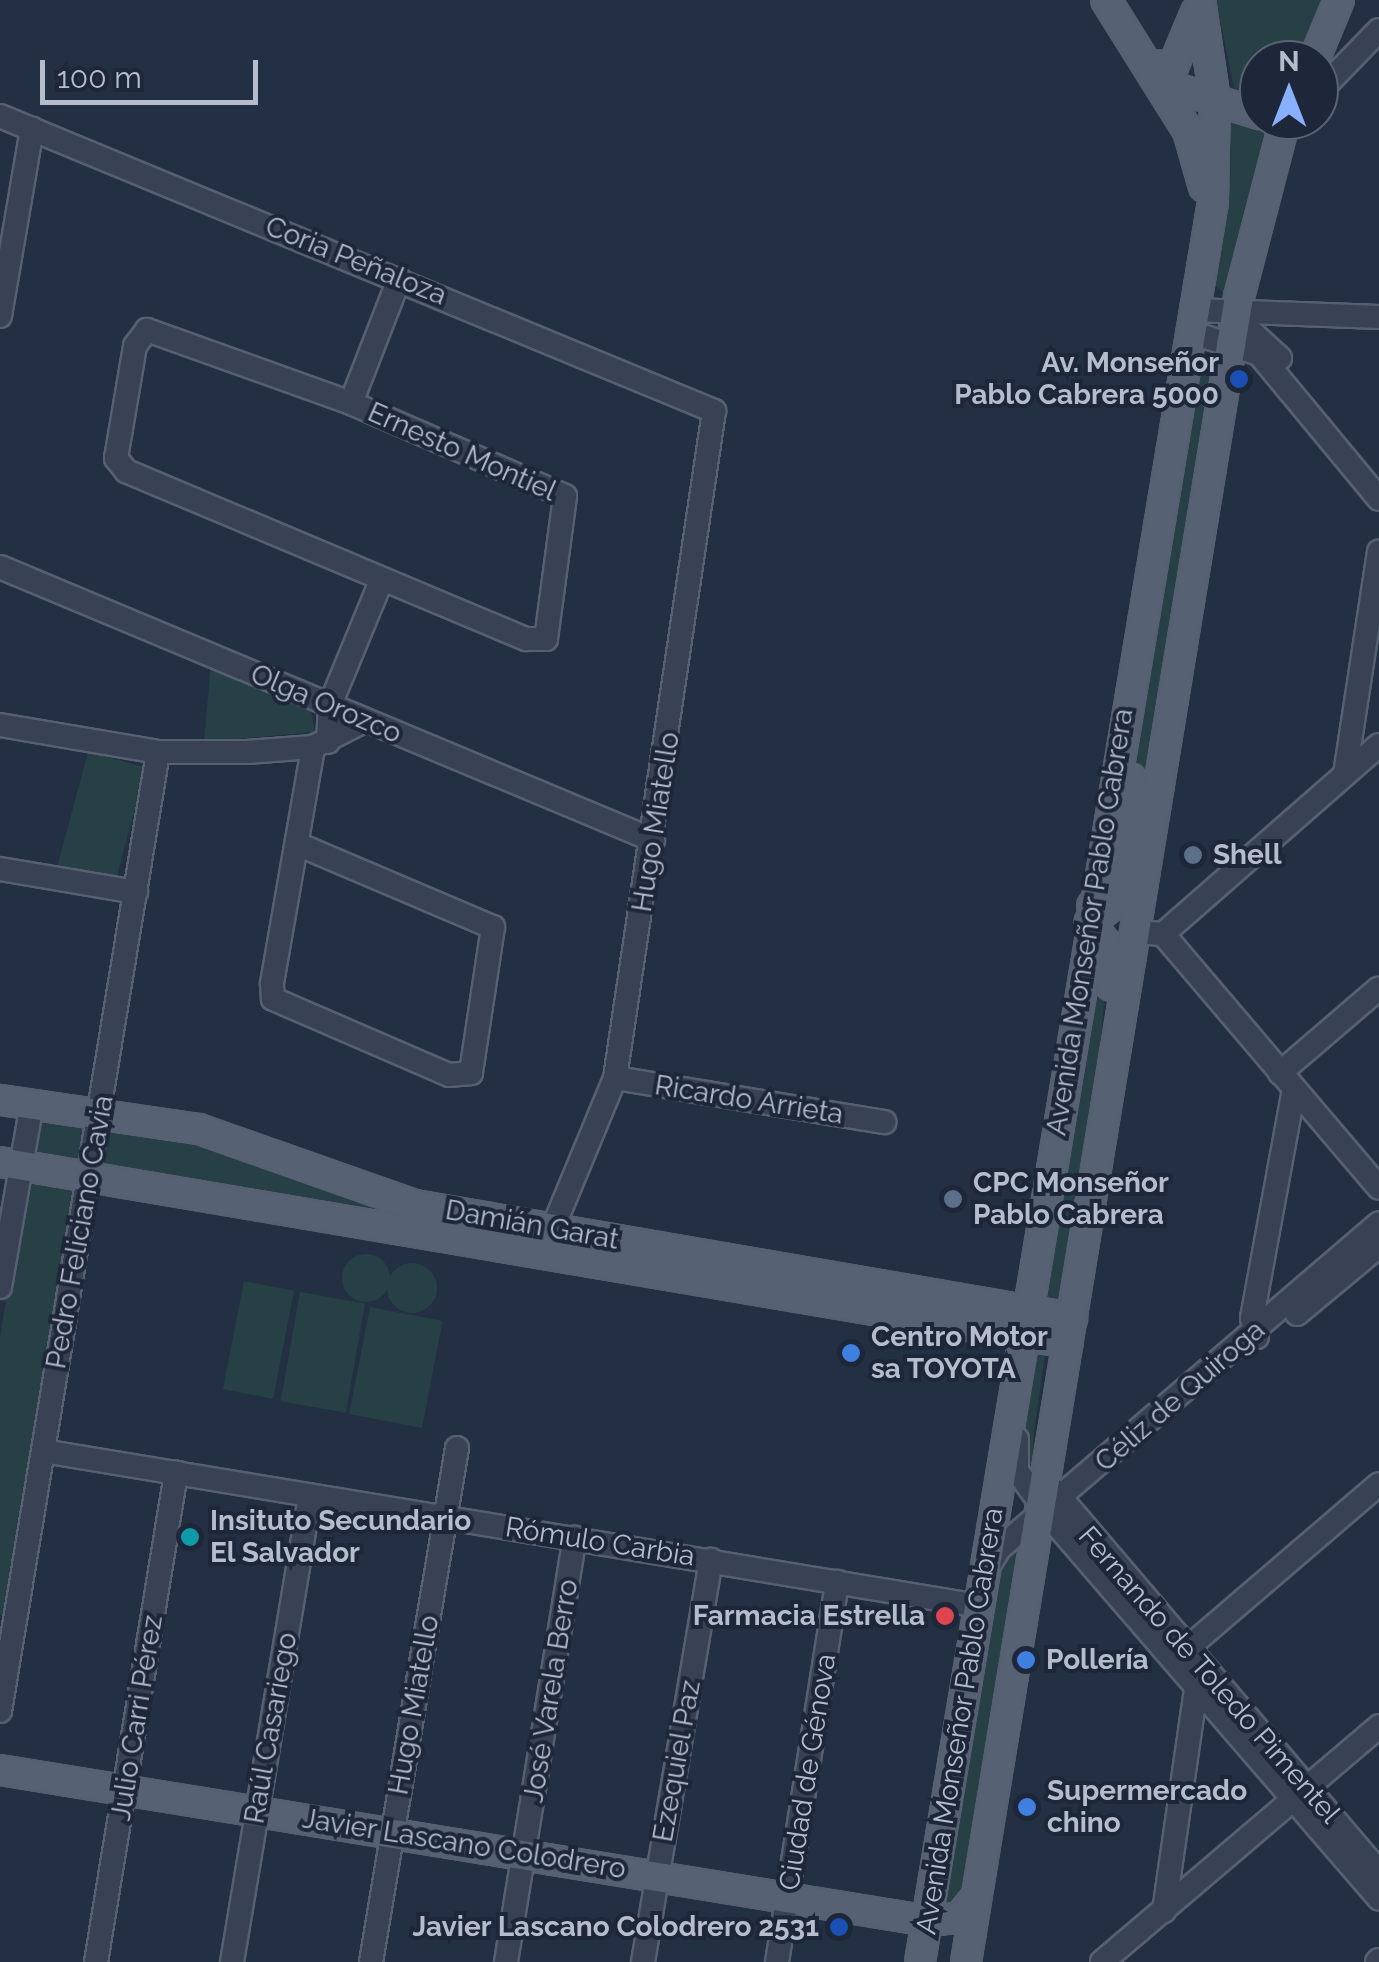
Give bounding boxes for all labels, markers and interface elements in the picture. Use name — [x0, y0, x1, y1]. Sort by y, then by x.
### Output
scale bar — [45, 40, 262, 102]
north arrow — [1239, 40, 1339, 140]
text: N — [1278, 45, 1300, 78]
text: 100 m — [57, 60, 142, 95]
street label: Coria Peñaloza — [261, 209, 451, 313]
place label: Av. Monseñor Pablo Cabrera 5000 — [954, 346, 1219, 412]
marker: Av. Monseñor Pablo Cabrera 5000 — [1228, 368, 1250, 390]
street label: Ernesto Montiel — [363, 395, 561, 509]
street label: Olga Orozco — [246, 657, 406, 751]
street label: Avenida Monseñor Pablo Cabrera — [1040, 706, 1140, 1138]
street label: Hugo Miatello — [625, 730, 687, 914]
place label: Shell — [1213, 838, 1282, 872]
marker: Shell — [1182, 844, 1204, 866]
street label: Ricardo Arrieta — [652, 1068, 846, 1132]
street label: Pedro Feliciano Cavia — [39, 1093, 121, 1371]
place label: CPC Monseñor Pablo Cabrera — [973, 1166, 1169, 1232]
marker: CPC Monseñor Pablo Cabrera — [942, 1188, 964, 1210]
street label: Damián Garat — [443, 1193, 621, 1257]
street label: Céliz de Quiroga — [1088, 1313, 1272, 1479]
place label: Centro Motor sa TOYOTA — [871, 1320, 1048, 1386]
marker: Centro Motor sa TOYOTA — [840, 1342, 862, 1364]
place label: Insituto Secundario El Salvador — [210, 1504, 471, 1570]
street label: Avenida Monseñor Pablo Cabrera — [910, 1505, 1010, 1937]
street label: Rómulo Carbia — [503, 1510, 697, 1574]
street label: Fernando de Toledo Pimentel — [1071, 1519, 1347, 1831]
marker: Insituto Secundario El Salvador — [179, 1526, 201, 1548]
street label: José Varela Berro — [517, 1576, 585, 1806]
place label: Farmacia Estrella — [693, 1599, 925, 1633]
marker: Farmacia Estrella — [934, 1605, 956, 1627]
street label: Julio Carri Pérez — [104, 1613, 170, 1823]
street label: Hugo Miatello — [382, 1613, 446, 1797]
street label: Raúl Casariego — [238, 1629, 304, 1827]
place label: Pollería — [1046, 1643, 1149, 1677]
marker: Pollería — [1015, 1649, 1037, 1671]
street label: Ciudad de Génova — [773, 1651, 843, 1893]
street label: Ezequiel Paz — [646, 1677, 708, 1845]
place label: Supermercado chino — [1047, 1774, 1247, 1840]
marker: Supermercado chino — [1016, 1796, 1038, 1818]
street label: Javier Lascano Colodrero — [300, 1802, 628, 1886]
place label: Javier Lascano Colodrero 2531 — [412, 1910, 819, 1944]
marker: Javier Lascano Colodrero 2531 — [828, 1916, 850, 1938]

